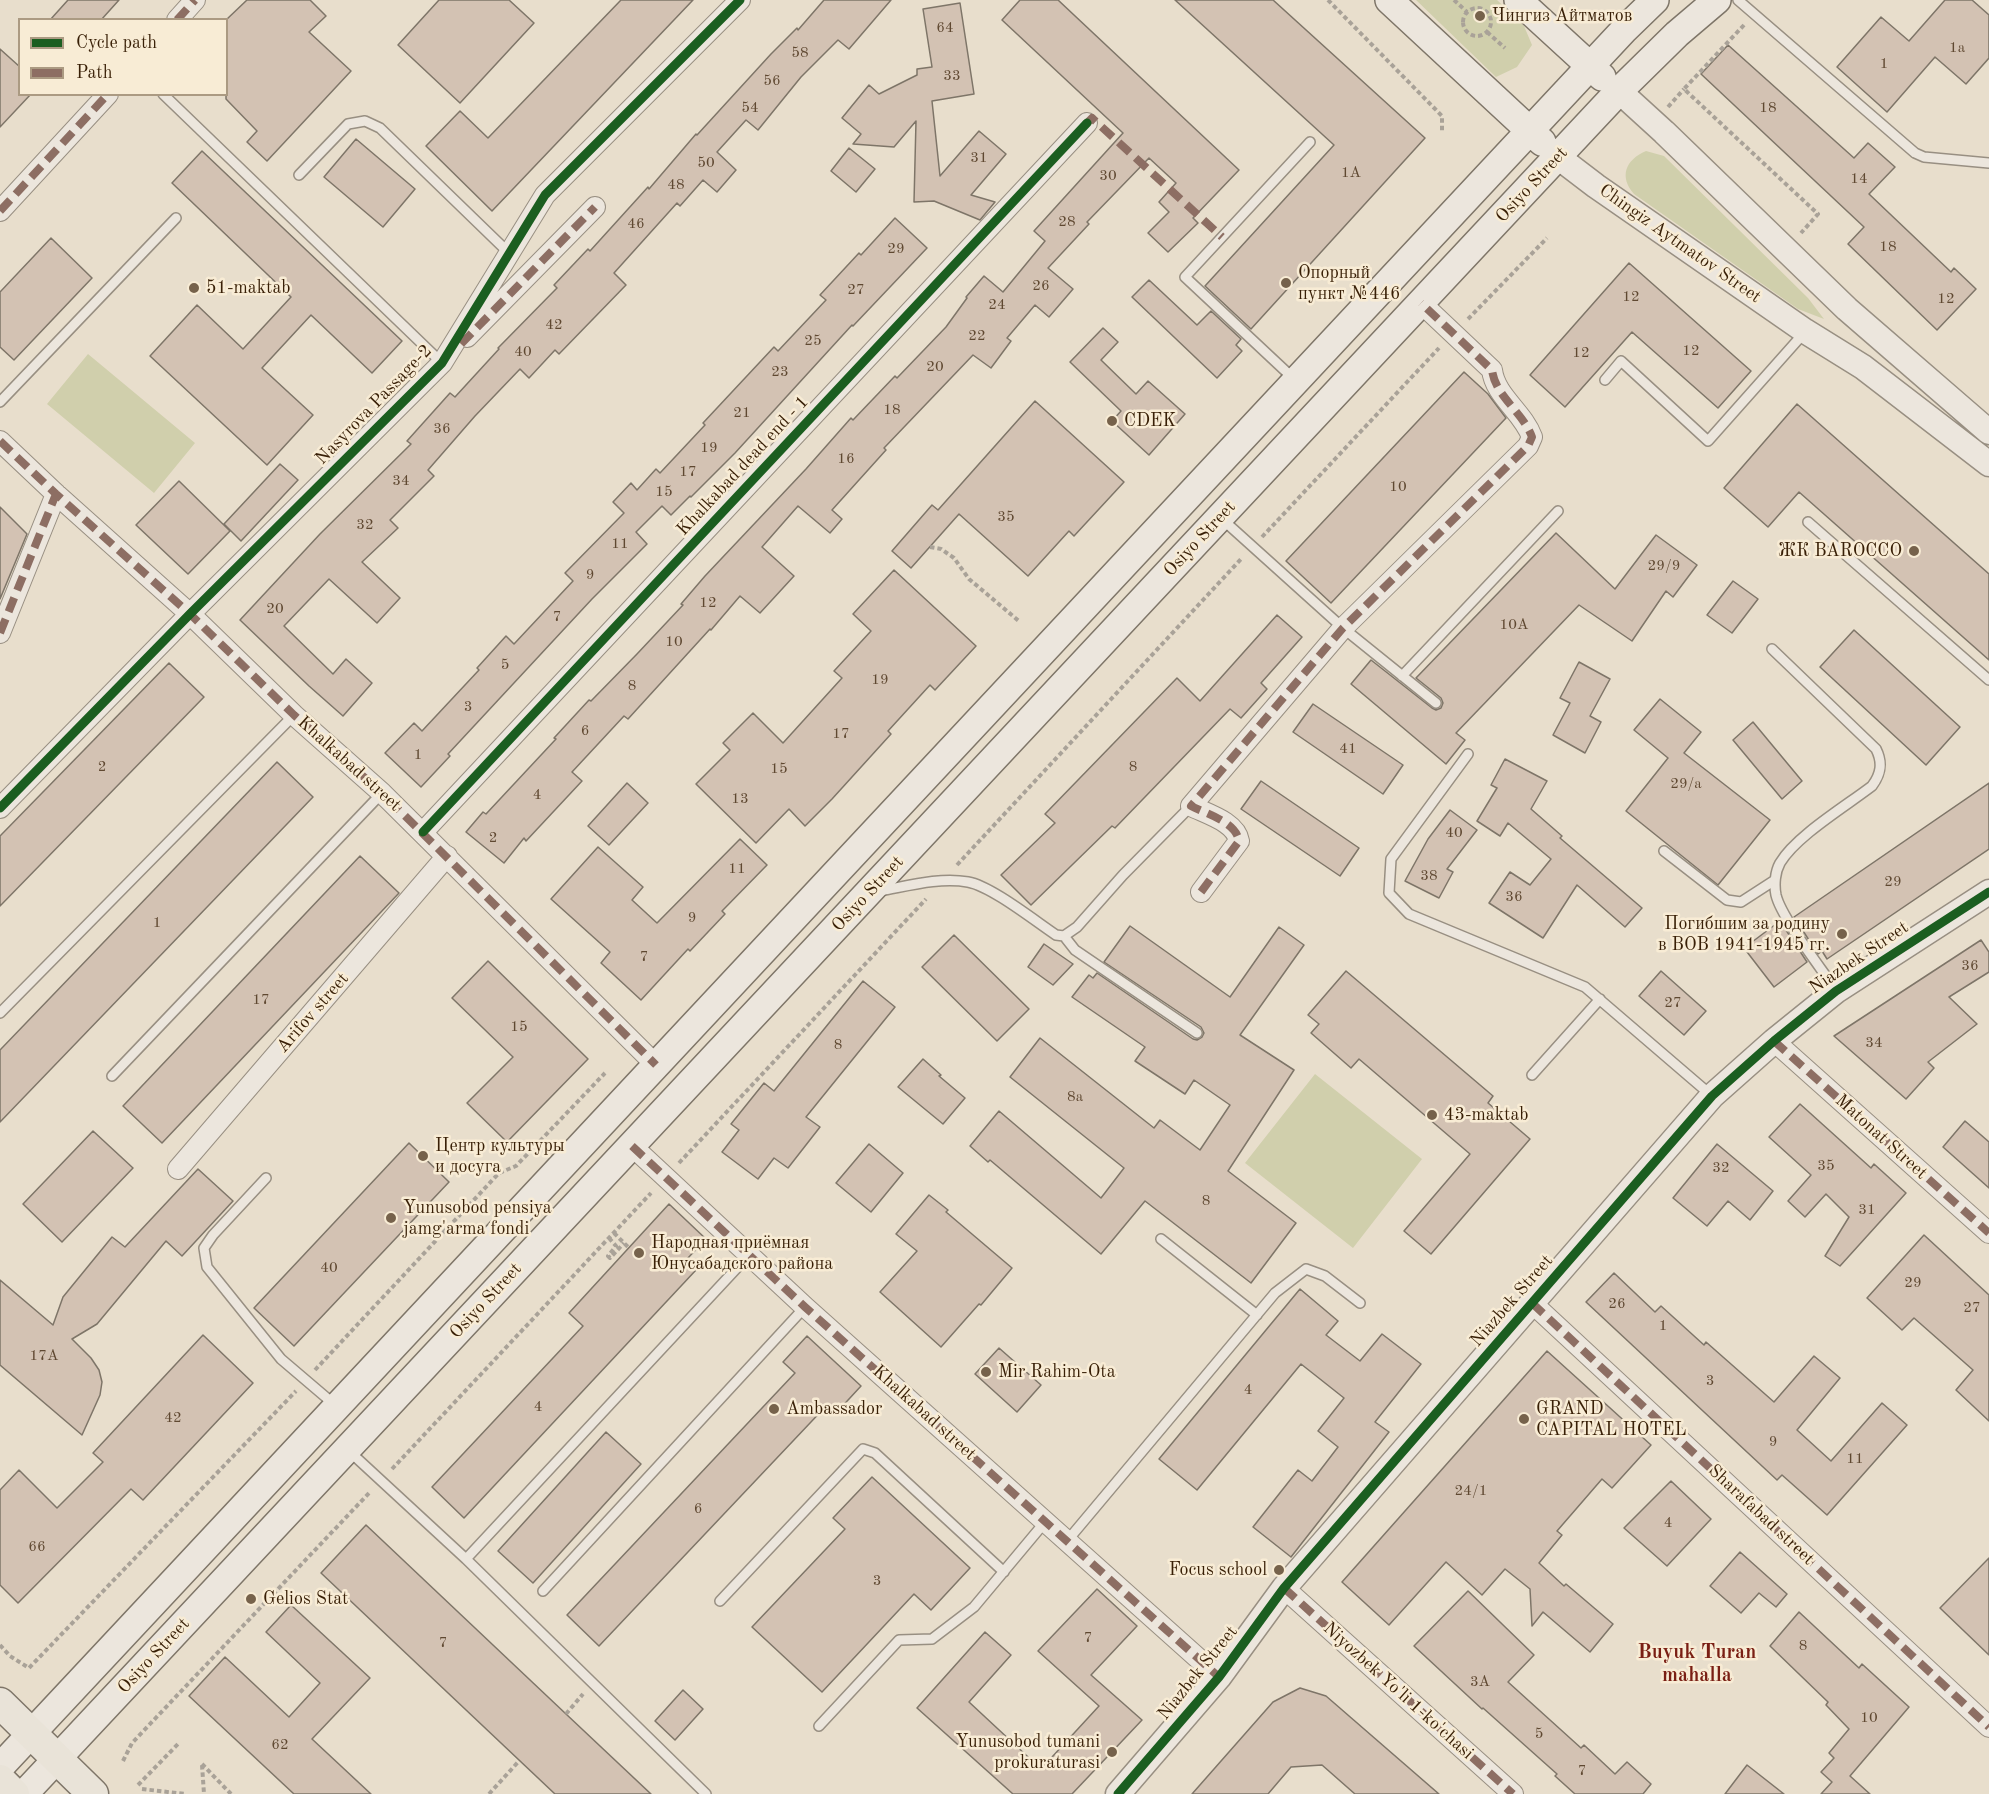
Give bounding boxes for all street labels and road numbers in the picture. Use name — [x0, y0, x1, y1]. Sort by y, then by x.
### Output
street label: Osiyo Street — [1491, 143, 1573, 227]
street label: Chingiz Aytmatov Street — [1595, 180, 1765, 308]
street label: Nasyrova Passage-2 — [311, 340, 437, 470]
street label: Khalkabad dead end - 1 — [673, 392, 813, 540]
street label: Osiyo Street — [1159, 497, 1241, 581]
street label: Khalkabad street — [293, 712, 405, 816]
street label: Osiyo Street — [827, 852, 909, 936]
street label: Niazbek Street — [1805, 917, 1913, 999]
street label: Arifov street — [272, 969, 354, 1057]
street label: Matonat Street — [1830, 1090, 1932, 1184]
street label: Niazbek Street — [1466, 1250, 1558, 1352]
street label: Osiyo Street — [445, 1259, 527, 1343]
street label: Khalkabad street — [868, 1361, 980, 1465]
street label: Sharafabad street — [1703, 1460, 1819, 1570]
street label: Osiyo Street — [113, 1614, 195, 1698]
street label: Niyozbek Yo'li 1-ko'chasi — [1318, 1618, 1478, 1764]
street label: Niazbek Street — [1153, 1621, 1243, 1725]

